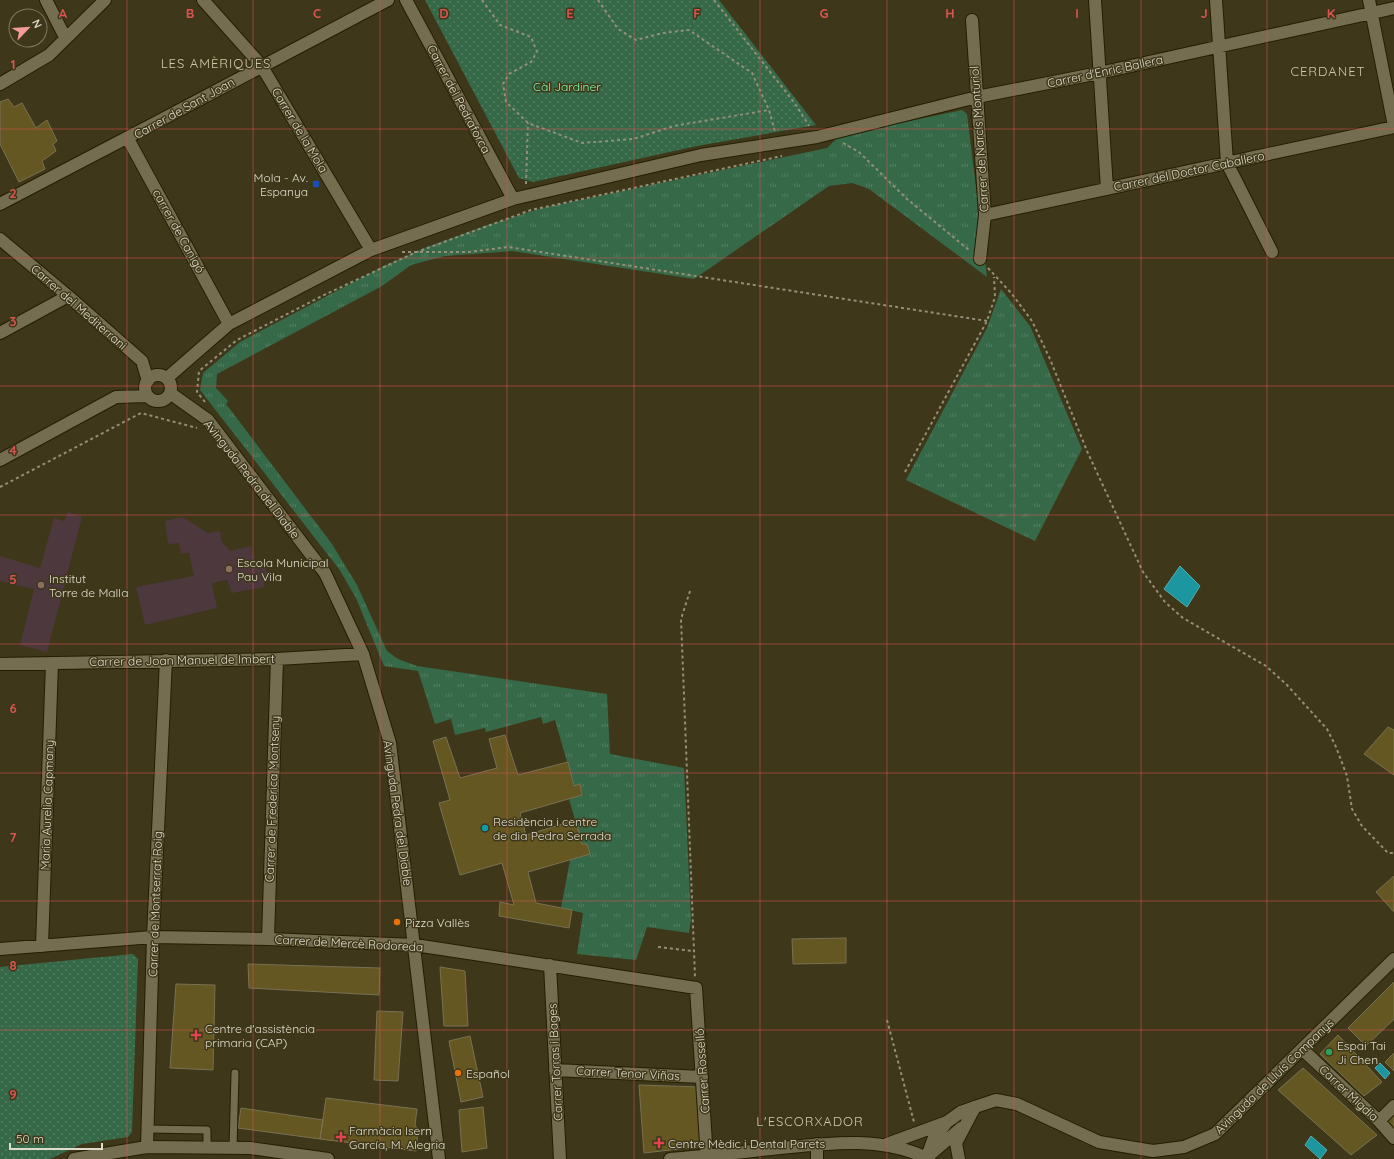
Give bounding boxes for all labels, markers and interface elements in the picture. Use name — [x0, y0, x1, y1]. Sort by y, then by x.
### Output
text: A — [59, 5, 68, 21]
text: B — [186, 5, 194, 21]
text: C — [313, 5, 321, 21]
text: D — [439, 5, 449, 21]
text: E — [566, 5, 574, 21]
text: F — [693, 5, 701, 21]
text: G — [819, 5, 829, 21]
text: H — [945, 5, 955, 21]
text: I — [1075, 5, 1079, 21]
text: J — [1200, 5, 1208, 21]
text: K — [1327, 5, 1336, 21]
north arrow — [8, 8, 48, 48]
text: N — [29, 17, 45, 30]
street label: Carrer del Pedraforca — [424, 42, 494, 156]
street label: Carrer d'Enric Ballera — [1046, 51, 1164, 91]
district label: LES AMÈRIQUES — [161, 55, 271, 71]
text: 1 — [10, 56, 16, 72]
district label: CERDANET — [1291, 63, 1365, 79]
street label: Carrer de Narcís Monturiol — [966, 65, 992, 213]
street label: Carrer de Sant Joan — [131, 74, 237, 142]
park label: Càl Jardiner — [533, 79, 601, 94]
street label: Carrer de la Mola — [269, 85, 331, 175]
street label: Carrer del Doctor Caballero — [1112, 148, 1266, 194]
place label: Mola - Av. Espanya — [254, 170, 308, 199]
marker: Mola - Av. Espanya — [311, 179, 321, 189]
text: 2 — [9, 185, 17, 201]
street label: carrer de Canigó — [150, 186, 208, 276]
street label: Carrer del Mediterrani — [28, 261, 130, 353]
text: 3 — [10, 313, 17, 329]
street label: Avinguda Pedra del Diable — [201, 417, 303, 542]
text: 4 — [9, 442, 17, 458]
place label: Escola Municipal Pau Vila — [237, 555, 329, 584]
marker: Escola Municipal Pau Vila — [224, 564, 234, 574]
text: 5 — [9, 571, 17, 587]
place label: Institut Torre de Malla — [49, 571, 128, 600]
marker: Institut Torre de Malla — [36, 580, 46, 590]
street label: Carrer de Joan Manuel de Imbert — [89, 651, 275, 669]
text: 6 — [9, 700, 17, 716]
street label: Carrer de Frederica Montseny — [262, 716, 282, 882]
street label: Maria Aurelia Capmany — [37, 739, 57, 871]
street label: Avinguda Pedra del Diable — [380, 739, 416, 887]
place label: Residència i centre de dia Pedra Serrada — [493, 814, 611, 843]
marker: Residència i centre de dia Pedra Serrada — [480, 823, 490, 833]
text: 7 — [9, 829, 17, 845]
street label: Carrer de Montserrat Roig — [145, 831, 165, 977]
place label: Pizza Vallès — [405, 915, 470, 930]
marker: Pizza Vallès — [392, 917, 402, 927]
street label: Carrer de Mercè Rodoreda — [274, 932, 424, 954]
text: 8 — [9, 957, 17, 973]
street label: Carrer Torras i Bages — [544, 1002, 566, 1121]
street label: Avinguda de Lluís Companys — [1211, 1015, 1337, 1137]
place label: Centre d'assistència primaria (CAP) — [205, 1021, 315, 1050]
street label: Carrer Rosselló — [692, 1028, 712, 1114]
marker: Centre d'assistència primaria (CAP) — [190, 1029, 202, 1041]
place label: Espai Tai Ji Chen — [1337, 1038, 1386, 1067]
marker: Espai Tai Ji Chen — [1324, 1047, 1334, 1057]
street label: Carrer Migdia — [1316, 1062, 1382, 1124]
street label: Carrer Tenor Viñas — [576, 1063, 681, 1083]
place label: Español — [466, 1066, 510, 1081]
marker: Español — [453, 1068, 463, 1078]
text: 9 — [9, 1086, 17, 1102]
district label: L'ESCORXADOR — [756, 1113, 864, 1129]
place label: Farmàcia Isern García, M. Alegria — [349, 1123, 445, 1152]
scale bar — [10, 1125, 102, 1151]
text: 50 m — [16, 1131, 44, 1146]
marker: Farmàcia Isern García, M. Alegria — [336, 1132, 346, 1142]
place label: Centre Mèdic i Dental Parets — [668, 1136, 826, 1151]
marker: Centre Mèdic i Dental Parets — [653, 1137, 665, 1149]

